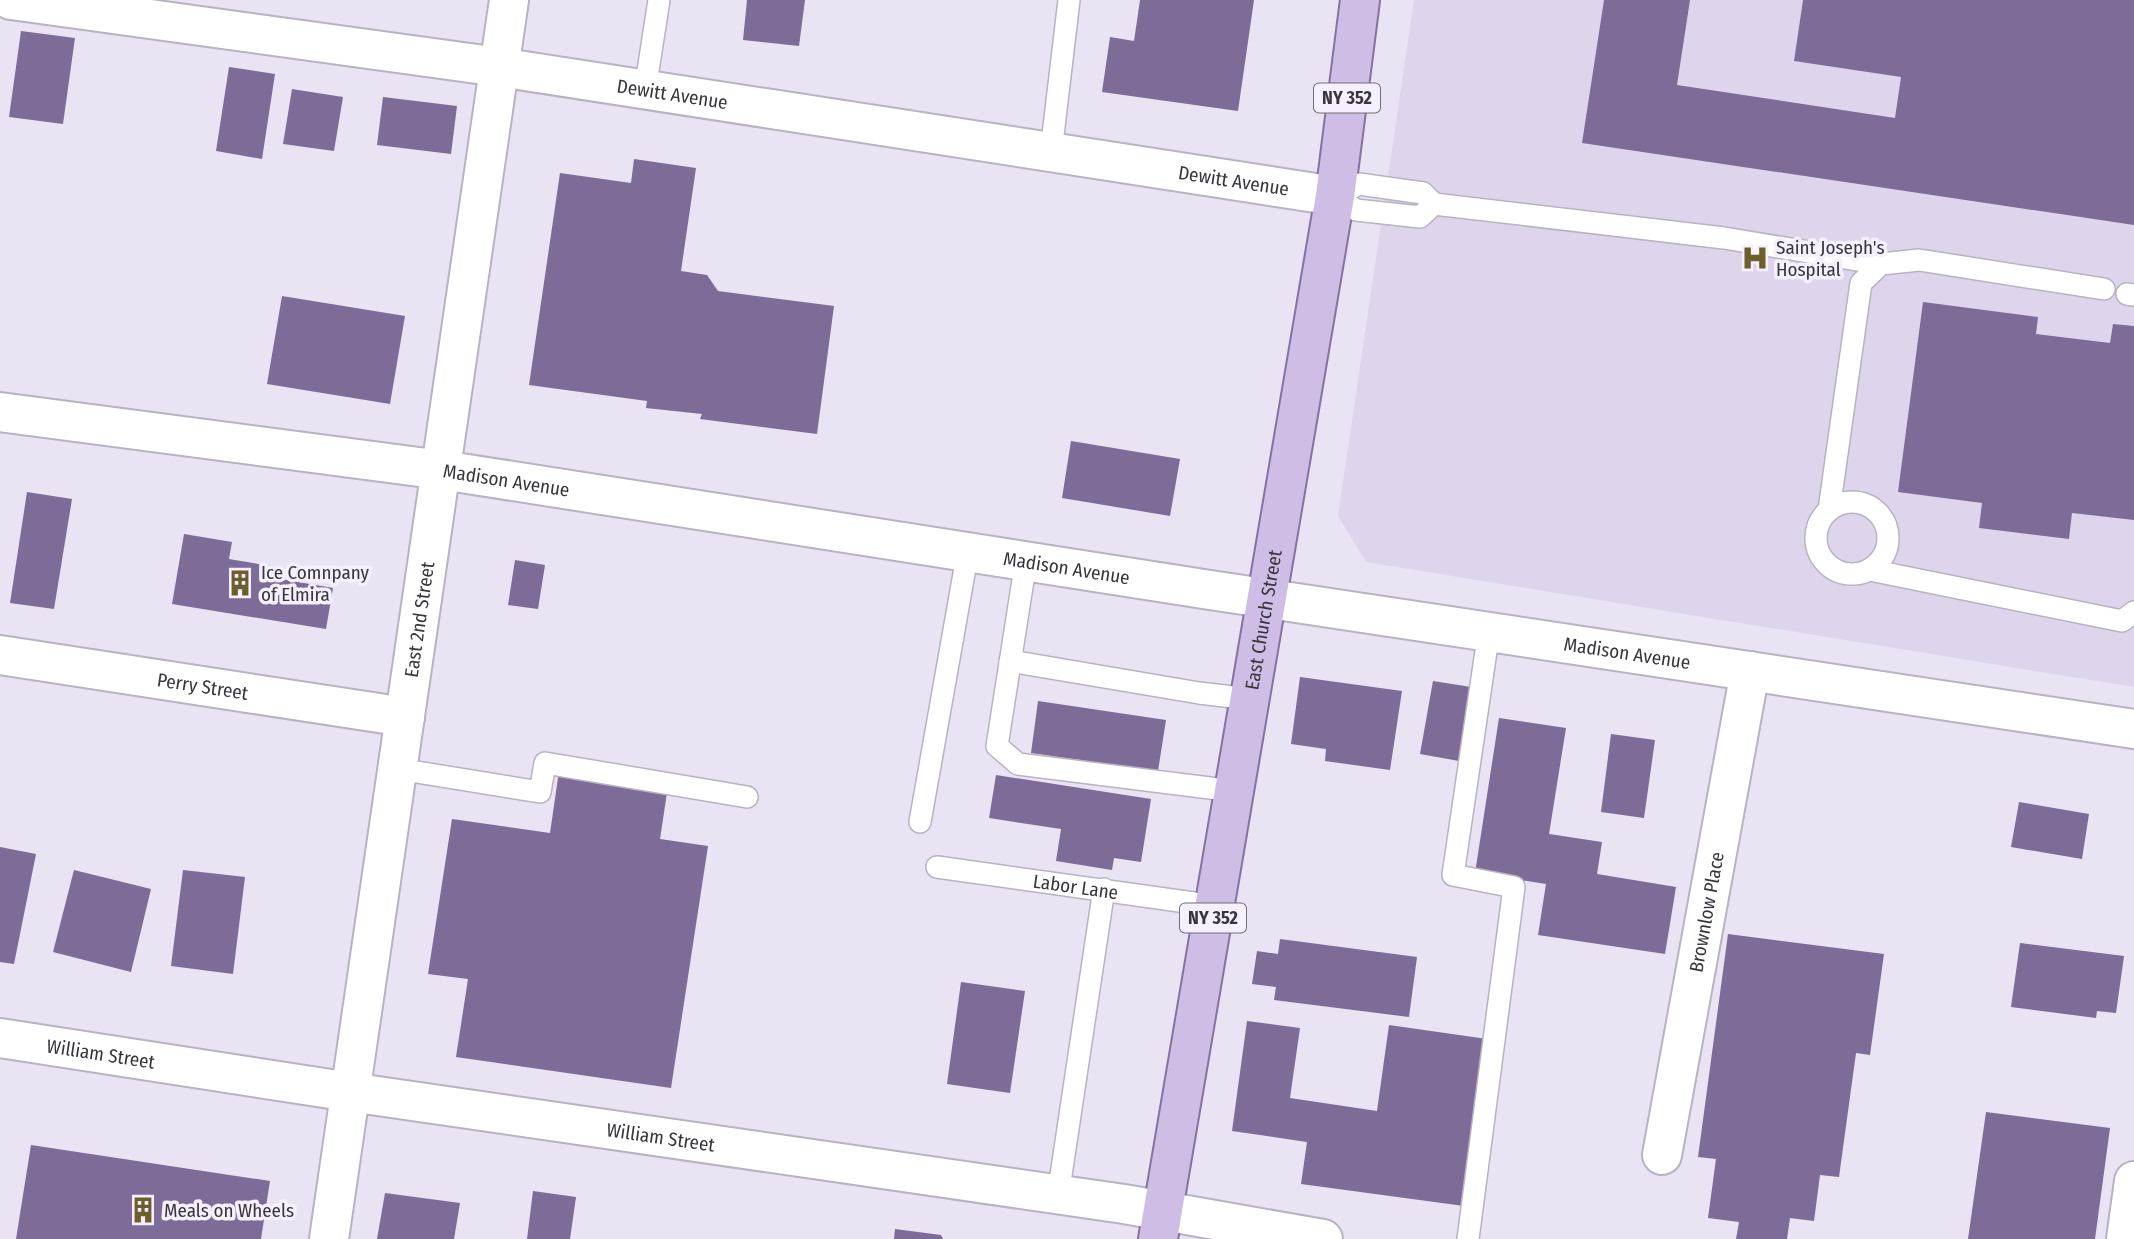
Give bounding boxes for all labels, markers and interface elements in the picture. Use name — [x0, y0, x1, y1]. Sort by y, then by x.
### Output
street label: Dewitt Avenue — [615, 74, 729, 114]
road number: NY 352 — [1314, 84, 1380, 113]
street label: Dewitt Avenue — [1177, 161, 1291, 201]
place label: Saint Joseph's Hospital — [1776, 236, 1885, 281]
hospital icon: Saint Joseph's Hospital — [1740, 243, 1770, 273]
street label: Madison Avenue — [442, 459, 571, 502]
street label: Madison Avenue — [1002, 547, 1131, 589]
street label: East Church Street — [1240, 547, 1287, 692]
street label: East 2nd Street — [400, 559, 439, 679]
place label: Ice Comnpany of Elmira — [261, 561, 370, 606]
building icon: Ice Comnpany of Elmira — [225, 568, 255, 598]
street label: Madison Avenue — [1562, 632, 1692, 674]
street label: Perry Street — [155, 668, 250, 705]
street label: Brownlow Place — [1684, 850, 1729, 974]
street label: Labor Lane — [1031, 870, 1120, 904]
road number: NY 352 — [1180, 903, 1246, 932]
street label: William Street — [45, 1034, 157, 1074]
street label: William Street — [605, 1118, 717, 1157]
building icon: Meals on Wheels — [128, 1195, 158, 1225]
place label: Meals on Wheels — [164, 1199, 294, 1222]

